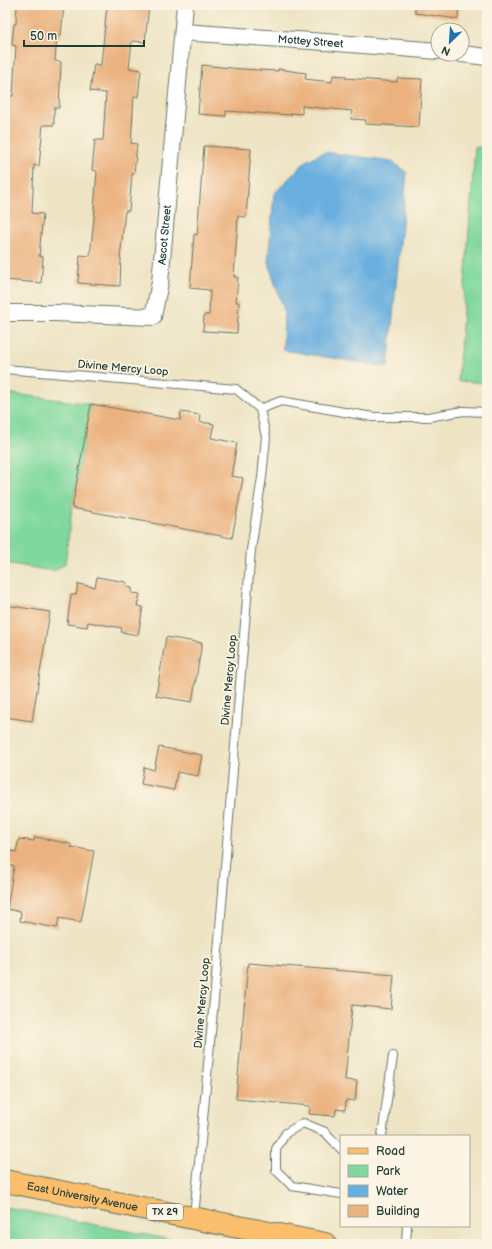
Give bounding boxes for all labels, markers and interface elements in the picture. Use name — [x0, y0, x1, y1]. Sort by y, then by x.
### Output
scale bar — [24, 22, 144, 48]
north arrow — [430, 22, 470, 62]
text: 50 m — [30, 29, 57, 44]
street label: Mottey Street — [277, 32, 345, 50]
text: N — [439, 43, 452, 58]
street label: Ascot Street — [155, 204, 173, 266]
street label: Divine Mercy Loop — [77, 358, 169, 378]
street label: Divine Mercy Loop — [219, 634, 239, 726]
street label: Divine Mercy Loop — [192, 957, 212, 1049]
legend — [340, 1135, 470, 1227]
text: Road — [376, 1144, 405, 1159]
text: Park — [376, 1164, 400, 1179]
street label: East University Avenue — [26, 1179, 140, 1214]
text: Water — [376, 1184, 408, 1199]
road number: TX 29 — [147, 1204, 183, 1220]
text: Building — [376, 1204, 420, 1219]

